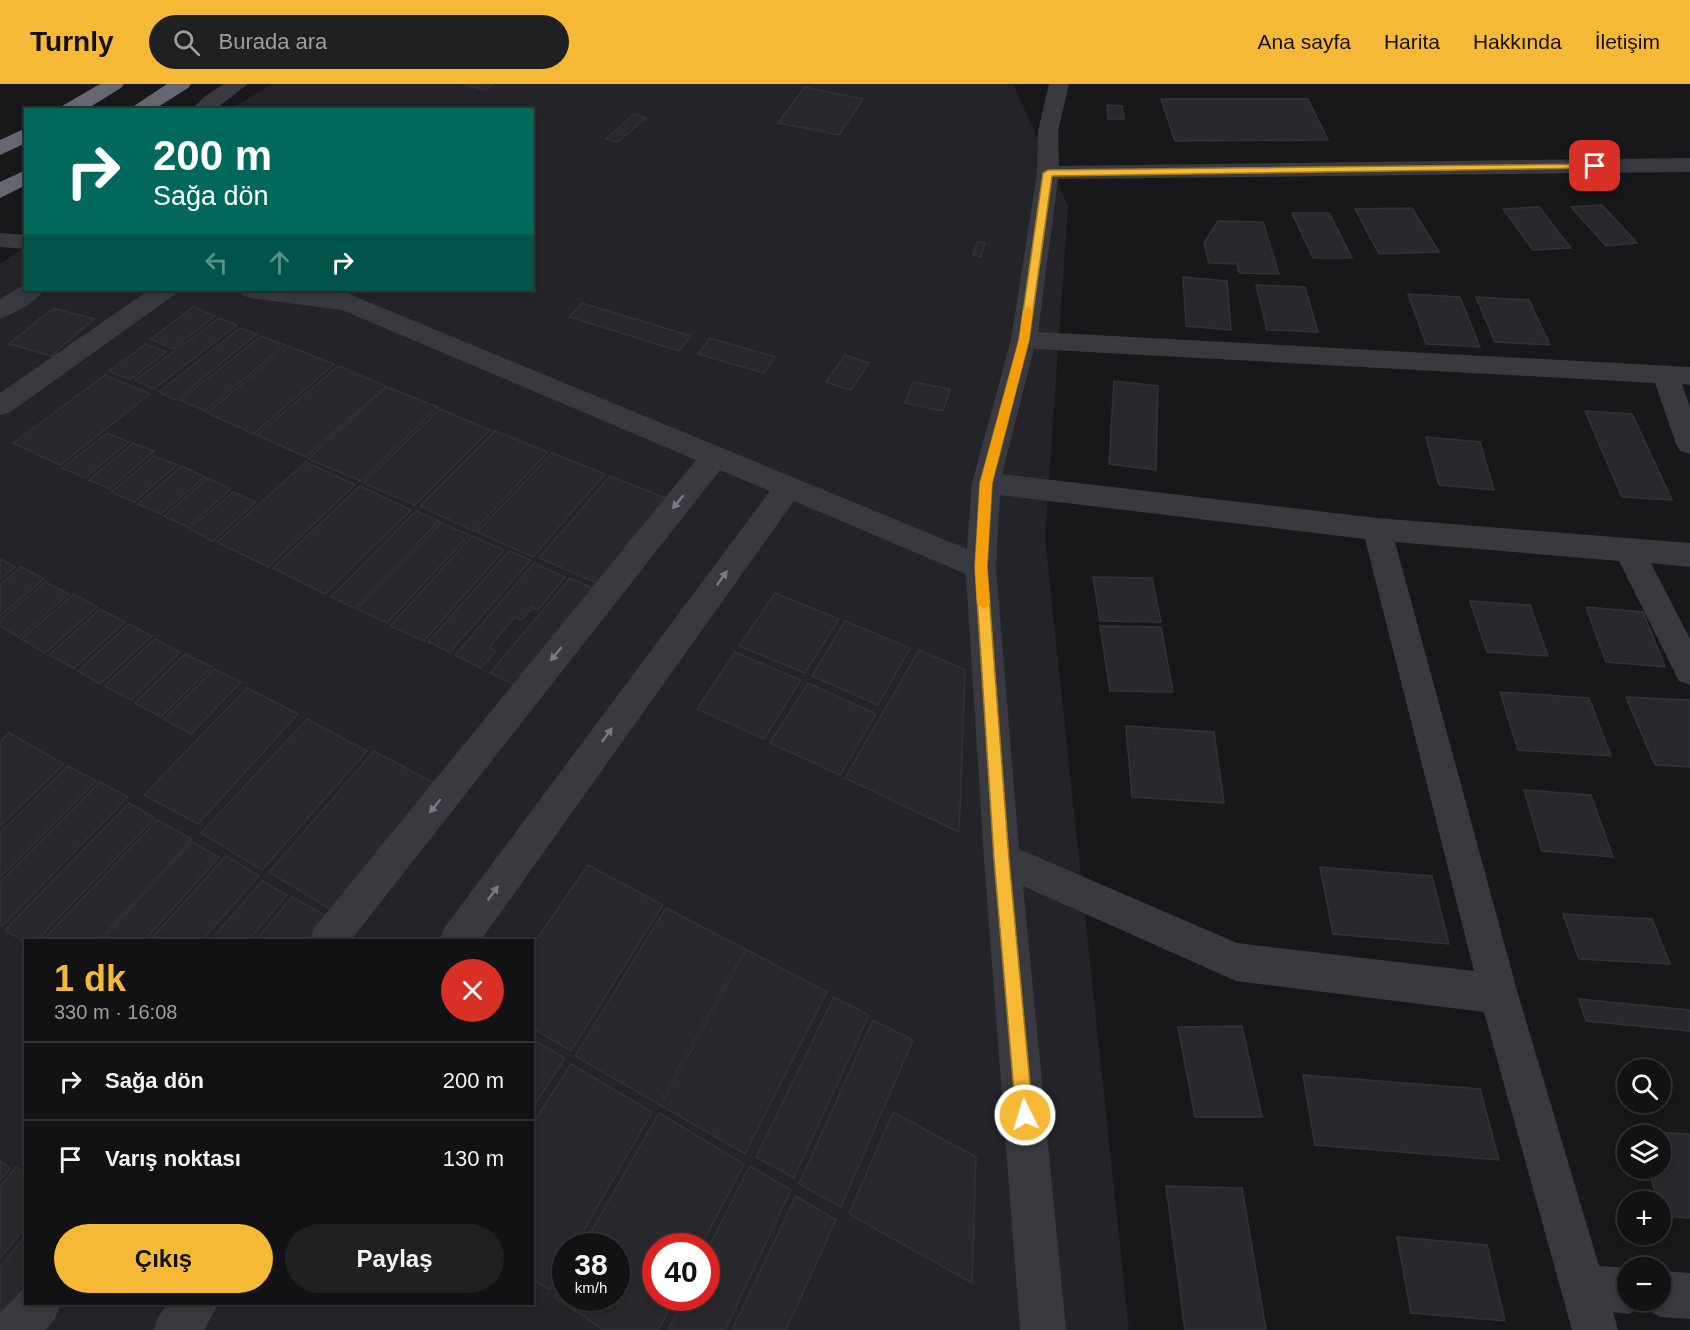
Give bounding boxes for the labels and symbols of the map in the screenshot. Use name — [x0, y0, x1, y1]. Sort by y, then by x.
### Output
pin — [1569, 140, 1620, 191]
one-way arrow — [672, 494, 685, 509]
one-way arrow — [716, 570, 728, 586]
one-way arrow — [550, 646, 563, 662]
one-way arrow — [601, 728, 613, 744]
one-way arrow — [429, 799, 441, 814]
one-way arrow — [487, 886, 499, 902]
position arrow — [993, 1083, 1057, 1147]
speed limit sign: 40 — [642, 1233, 720, 1311]

